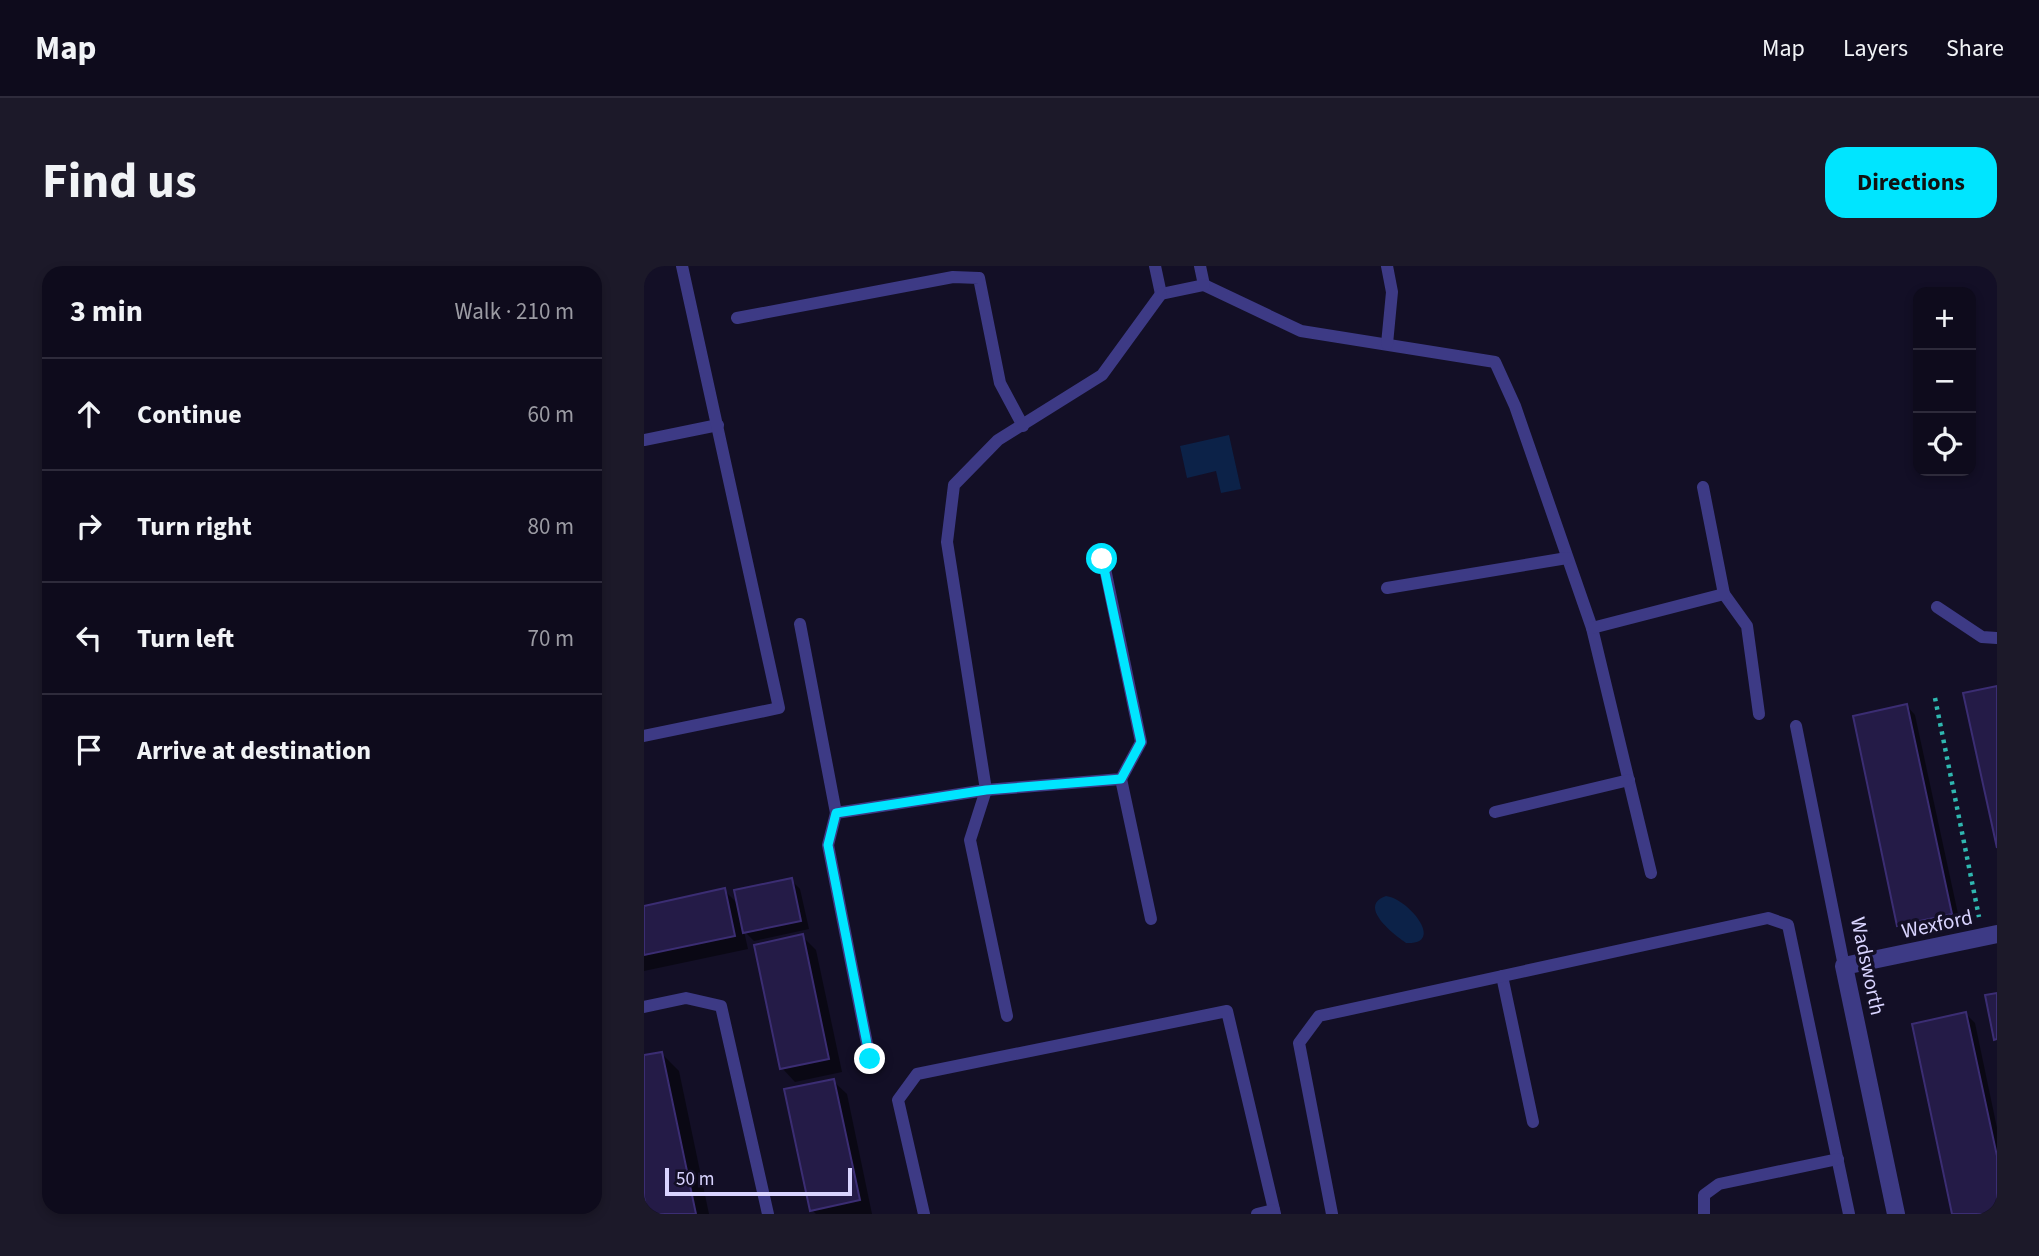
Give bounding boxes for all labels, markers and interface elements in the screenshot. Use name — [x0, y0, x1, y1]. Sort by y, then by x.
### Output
text: Map — [35, 25, 96, 72]
text: Map — [1762, 31, 1805, 66]
text: Layers — [1843, 31, 1908, 66]
text: Share — [1946, 31, 2004, 66]
text: Find us — [42, 147, 197, 217]
button: Directions — [1825, 147, 1997, 218]
map controls — [1913, 287, 1976, 476]
button: + — [1913, 287, 1976, 350]
text: 3 min — [70, 290, 143, 333]
text: Walk · 210 m — [455, 295, 574, 328]
button: − — [1913, 350, 1976, 413]
icon: ahead — [70, 395, 108, 433]
text: Continue — [137, 396, 242, 433]
text: 60 m — [527, 398, 574, 431]
button: locate — [1913, 413, 1976, 476]
icon: right — [70, 507, 108, 545]
text: Turn right — [137, 508, 252, 545]
text: 80 m — [527, 510, 574, 543]
route start — [1086, 543, 1117, 574]
icon: left — [70, 619, 108, 657]
text: Turn left — [137, 620, 234, 657]
text: 70 m — [527, 622, 574, 655]
icon: arrive — [70, 731, 108, 769]
text: Arrive at destination — [137, 732, 371, 769]
street label: Wexford — [1899, 902, 1975, 946]
street label: Wadsworth — [1843, 914, 1893, 1018]
route end — [854, 1043, 885, 1074]
scale bar — [665, 1165, 852, 1197]
text: 50 m — [676, 1166, 714, 1193]

